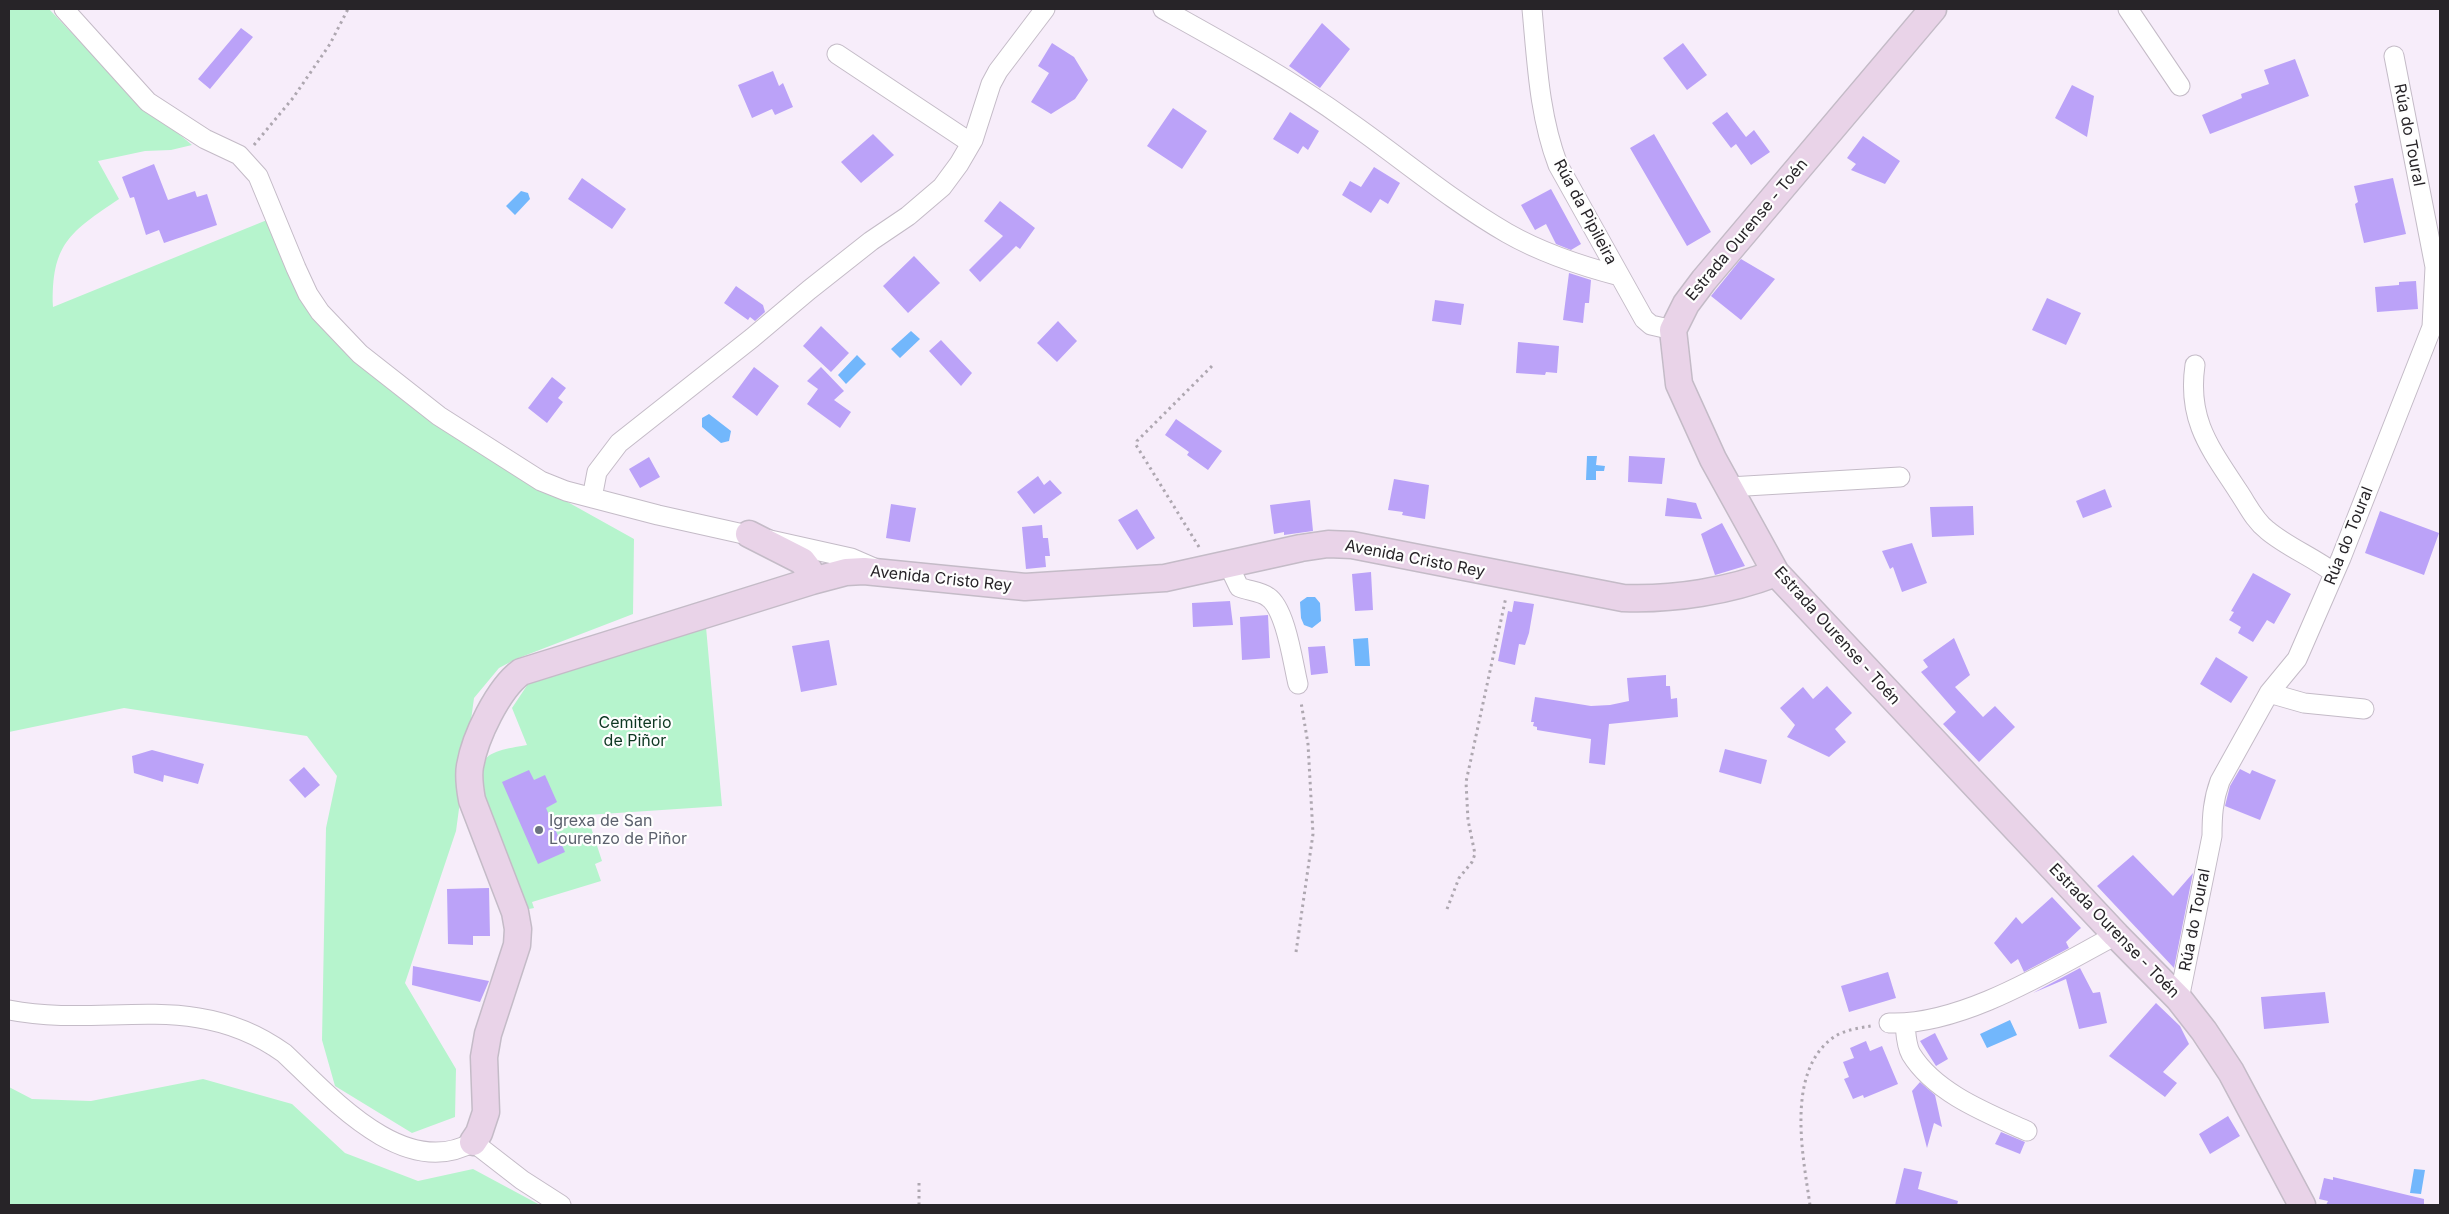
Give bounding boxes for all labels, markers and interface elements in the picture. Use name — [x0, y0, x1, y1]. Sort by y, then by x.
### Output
street label: Rúa do Toural — [2390, 82, 2428, 188]
street label: Estrada Ourense - Toén — [1682, 155, 1812, 305]
street label: Rúa da Pipileira — [1549, 156, 1621, 268]
street label: Rúa do Toural — [2321, 484, 2377, 588]
street label: Avenida Cristo Rey — [1343, 536, 1487, 582]
street label: Avenida Cristo Rey — [869, 562, 1013, 596]
street label: Estrada Ourense - Toén — [1770, 563, 1904, 709]
park label: Cemiterio de Piñor — [598, 713, 672, 751]
place label: Igrexa de San Lourenzo de Piñor — [549, 811, 687, 849]
marker: Igrexa de San Lourenzo de Piñor — [533, 824, 545, 836]
street label: Estrada Ourense - Toén — [2045, 860, 2183, 1002]
street label: Rúa do Toural — [2176, 867, 2214, 973]

